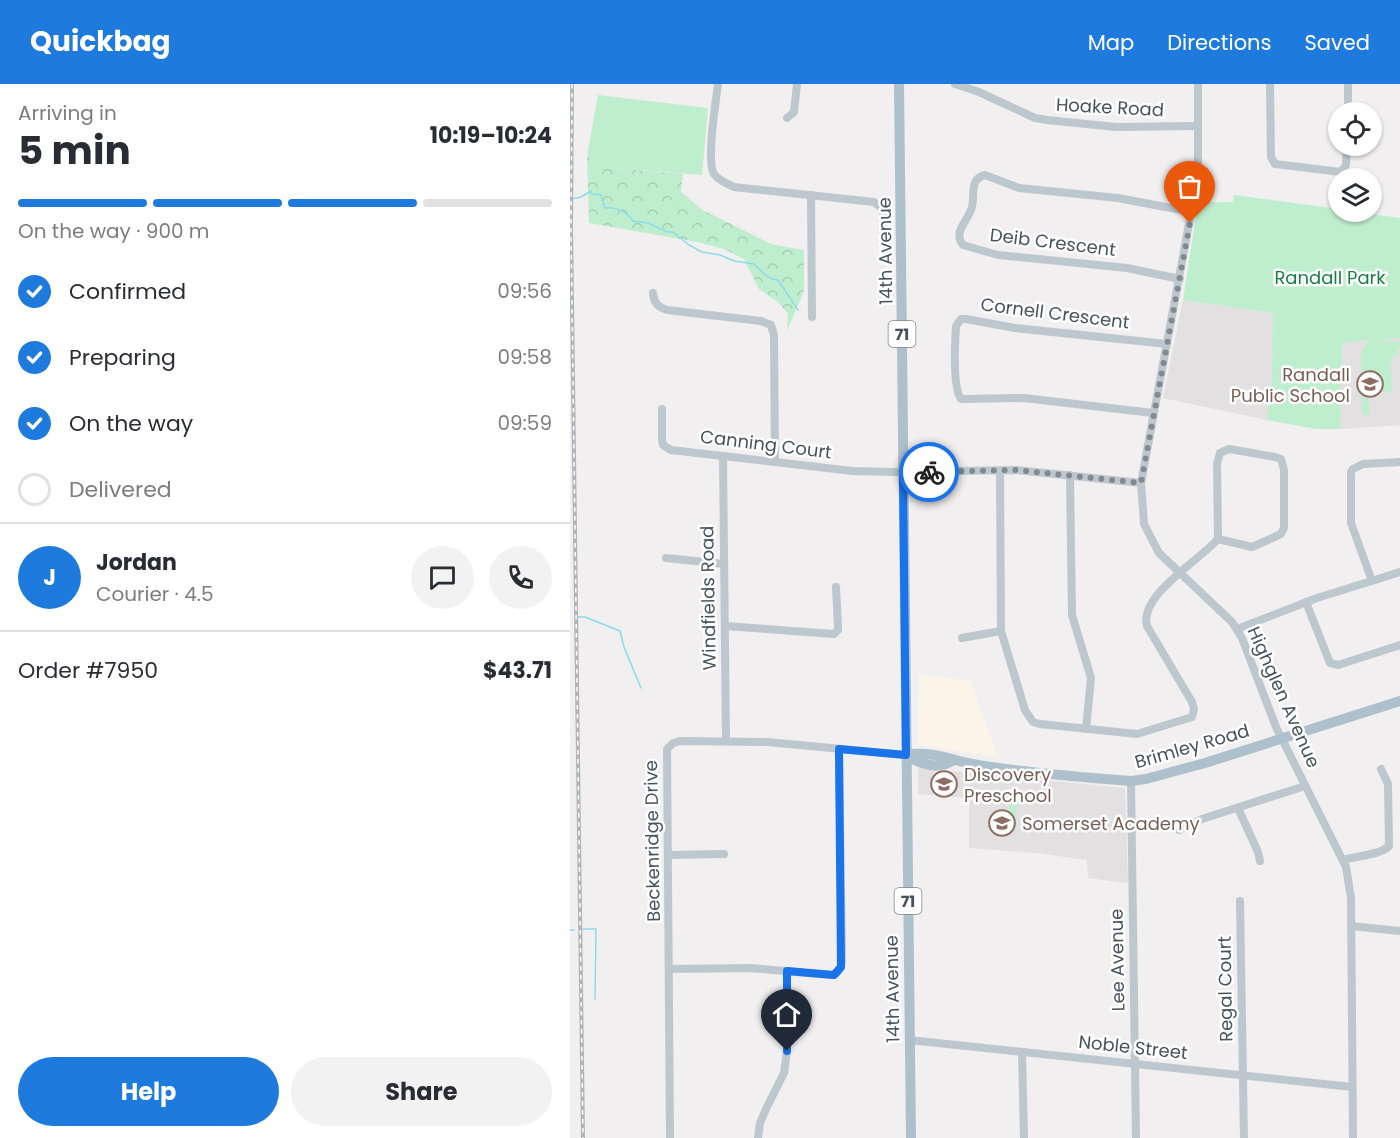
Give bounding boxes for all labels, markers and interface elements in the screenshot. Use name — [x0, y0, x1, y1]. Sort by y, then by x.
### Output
text: Quickbag — [30, 22, 170, 61]
text: Map — [1088, 28, 1134, 57]
text: Directions — [1167, 28, 1271, 57]
text: Saved — [1304, 28, 1370, 57]
street label: Hoake Road — [1055, 92, 1165, 122]
text: Arriving in — [18, 99, 117, 127]
map controls — [1328, 102, 1382, 222]
button: locate — [1328, 102, 1382, 156]
text: 10:19–10:24 — [430, 120, 552, 151]
text: 5 min — [18, 123, 131, 178]
pin — [1164, 161, 1215, 223]
button: layers — [1328, 168, 1382, 222]
icon: bag — [1173, 170, 1206, 203]
street label: 14th Avenue — [872, 197, 898, 305]
text: On the way · 900 m — [18, 217, 209, 245]
street label: Deib Crescent — [989, 222, 1117, 262]
park label: Randall Park — [1274, 265, 1386, 290]
icon: check — [18, 275, 51, 308]
text: Confirmed — [69, 276, 186, 307]
text: 09:56 — [497, 277, 552, 305]
street label: Cornell Crescent — [979, 291, 1131, 335]
road number: 71 — [888, 321, 916, 347]
icon: check — [18, 341, 51, 374]
text: Preparing — [69, 342, 176, 373]
text: 09:58 — [497, 343, 552, 371]
place label: Randall Public School — [1231, 362, 1350, 408]
school or university icon: Randall Public School — [1355, 369, 1385, 399]
icon: check — [18, 407, 51, 440]
text: On the way — [69, 408, 193, 439]
text: 09:59 — [497, 409, 552, 437]
street label: Canning Court — [699, 424, 833, 464]
courier — [899, 442, 959, 502]
icon: bike — [913, 456, 946, 489]
text: Delivered — [69, 474, 172, 505]
street label: Windfields Road — [694, 525, 722, 671]
button: chat — [411, 546, 474, 609]
button: phone — [489, 546, 552, 609]
text: Jordan — [96, 547, 177, 578]
text: J — [43, 562, 56, 593]
text: Courier · 4.5 — [96, 580, 214, 608]
street label: Highglen Avenue — [1242, 622, 1326, 772]
text: Order #7950 — [18, 655, 158, 686]
text: $43.71 — [483, 655, 552, 686]
street label: Brimley Road — [1132, 718, 1252, 774]
street label: Beckenridge Drive — [638, 760, 666, 922]
place label: Discovery Preschool — [964, 762, 1052, 808]
school or university icon: Discovery Preschool — [929, 769, 959, 799]
school or university icon: Somerset Academy — [987, 808, 1017, 838]
place label: Somerset Academy — [1022, 811, 1200, 836]
road number: 71 — [894, 888, 922, 914]
street label: Lee Avenue — [1104, 909, 1130, 1011]
street label: 14th Avenue — [879, 935, 905, 1043]
street label: Regal Court — [1212, 936, 1238, 1042]
pin — [761, 989, 812, 1051]
icon: home — [770, 998, 803, 1031]
street label: Noble Street — [1077, 1029, 1189, 1065]
button: Help — [18, 1057, 279, 1126]
button: Share — [291, 1057, 552, 1126]

